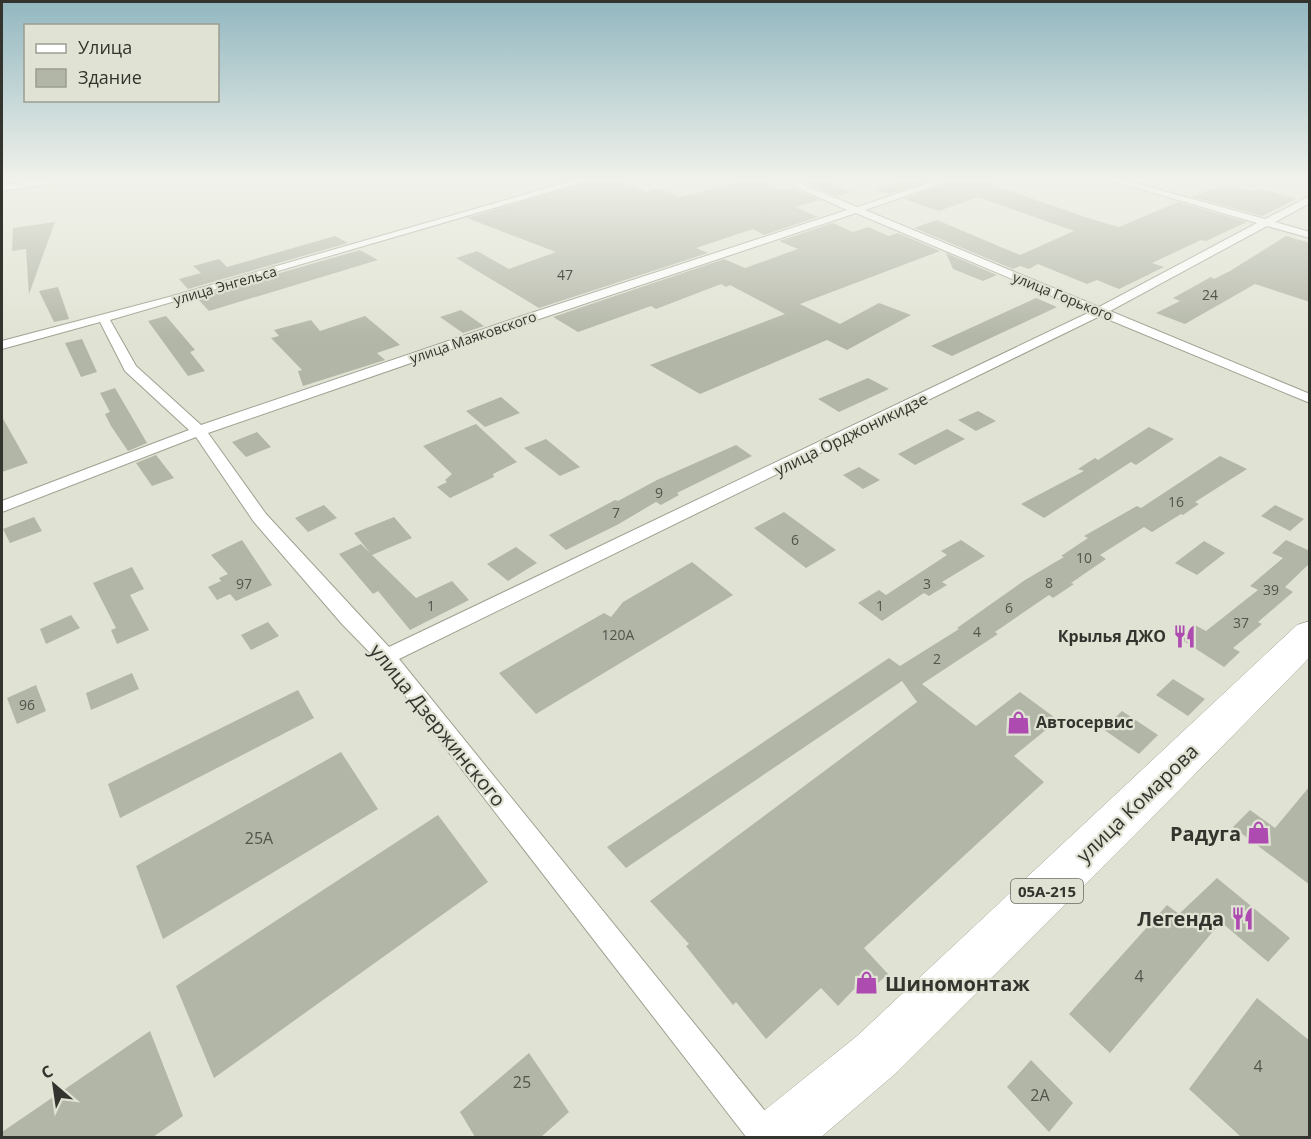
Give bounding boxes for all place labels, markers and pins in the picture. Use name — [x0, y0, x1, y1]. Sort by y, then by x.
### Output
restaurant icon: Крылья ДЖО — [1171, 623, 1197, 649]
place label: Крылья ДЖО — [1058, 625, 1166, 647]
shop icon: Автосервис — [1005, 709, 1031, 735]
place label: Автосервис — [1036, 711, 1133, 733]
place label: Радуга — [1170, 820, 1241, 847]
shop icon: Радуга — [1246, 820, 1272, 846]
place label: Легенда — [1137, 905, 1224, 932]
restaurant icon: Легенда — [1229, 905, 1255, 931]
shop icon: Шиномонтаж — [854, 970, 880, 996]
place label: Шиномонтаж — [885, 970, 1030, 997]

